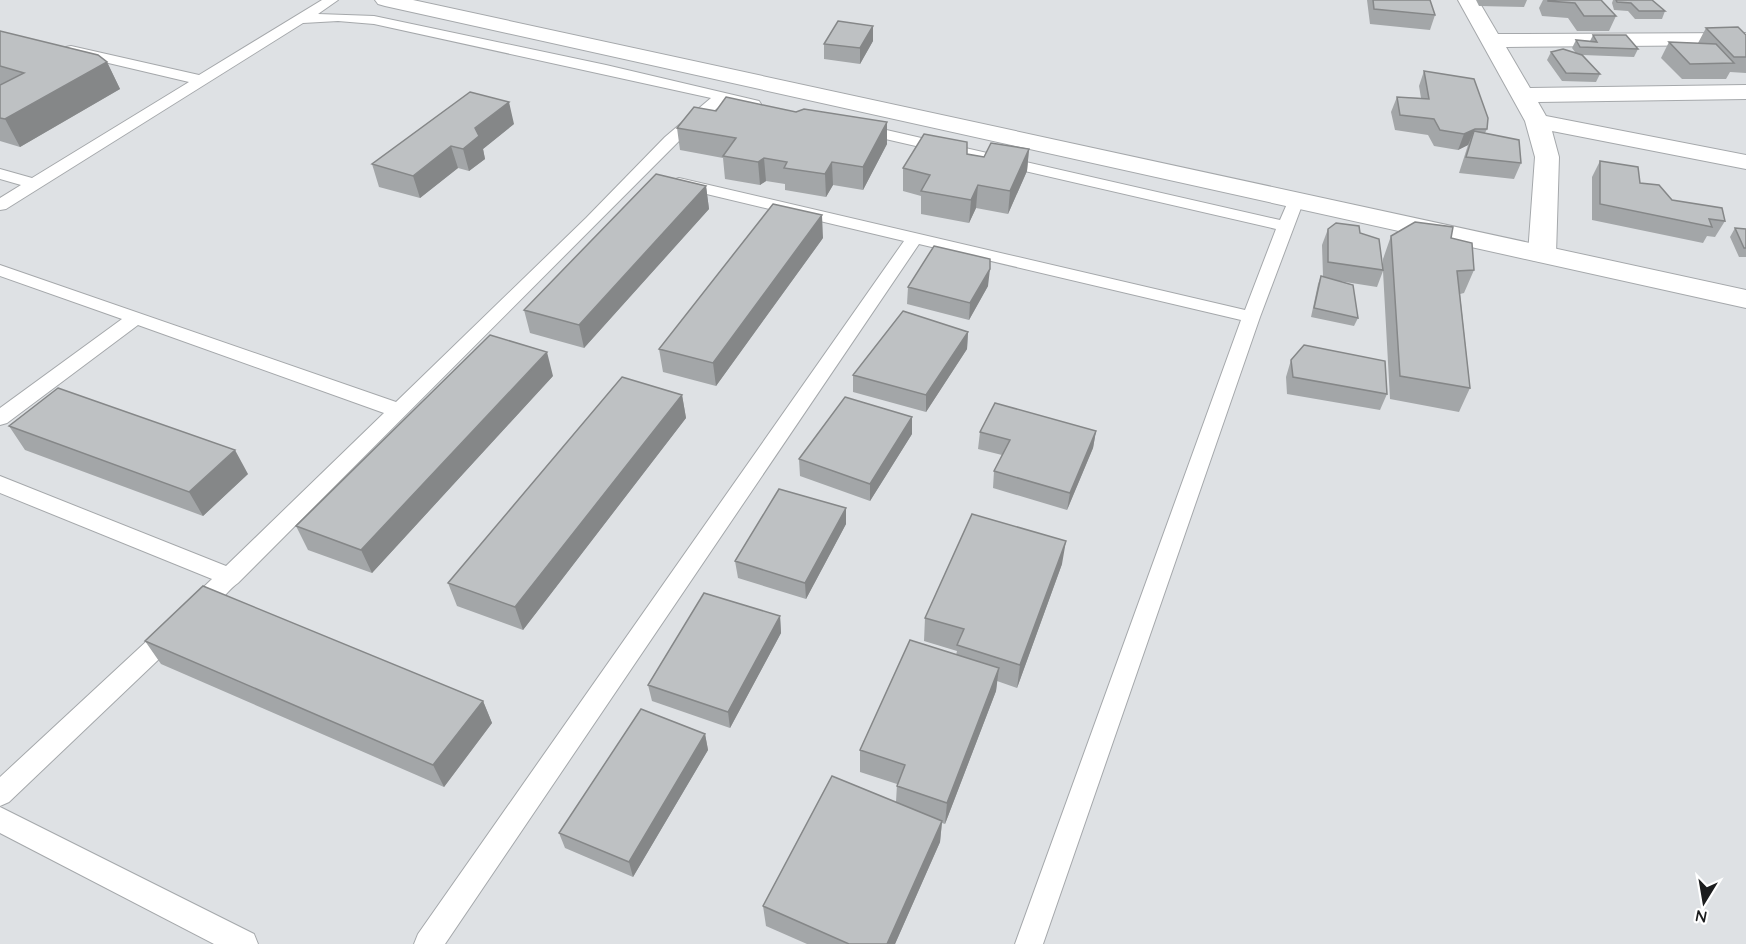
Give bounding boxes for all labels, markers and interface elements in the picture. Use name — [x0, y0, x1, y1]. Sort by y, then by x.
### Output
north arrow — [1674, 872, 1734, 932]
text: N — [1693, 906, 1709, 928]

